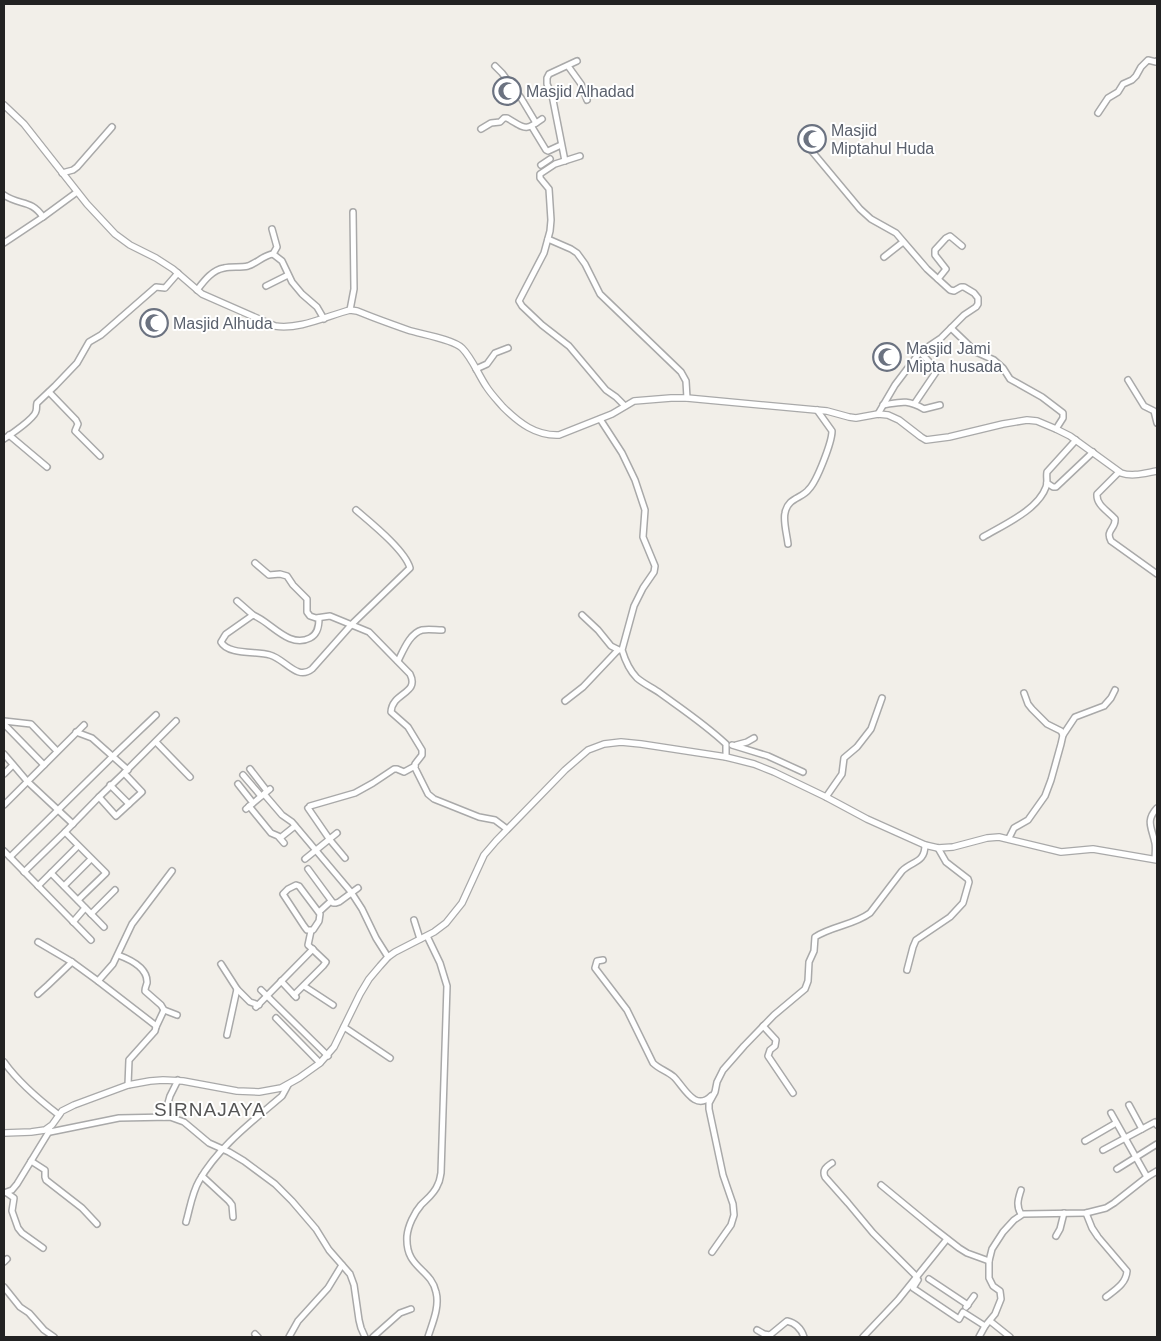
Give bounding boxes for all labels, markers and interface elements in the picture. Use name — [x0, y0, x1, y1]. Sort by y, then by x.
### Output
mosque icon: Masjid Alhadad — [492, 76, 522, 106]
place label: Masjid Alhadad — [526, 83, 635, 100]
place label: Masjid Miptahul Huda — [831, 122, 934, 157]
mosque icon: Masjid Miptahul Huda — [797, 124, 827, 154]
mosque icon: Masjid Alhuda — [139, 308, 169, 338]
place label: Masjid Alhuda — [173, 315, 273, 332]
place label: Masjid Jami Mipta husada — [906, 340, 1002, 375]
mosque icon: Masjid Jami Mipta husada — [872, 342, 902, 372]
district label: SIRNAJAYA — [154, 1099, 266, 1120]

